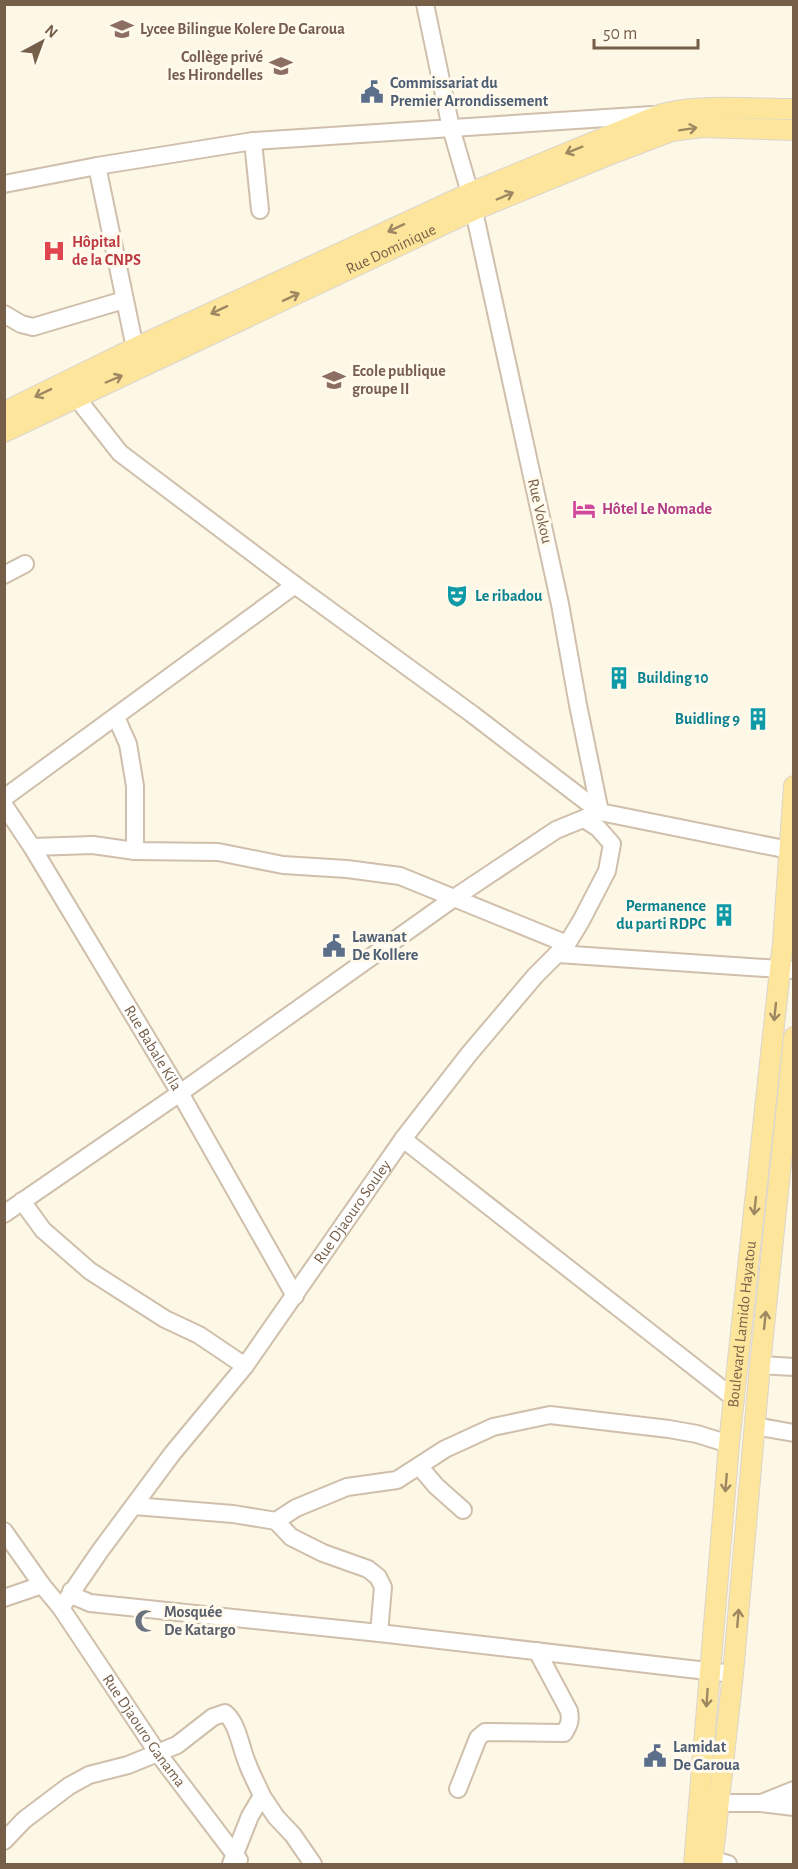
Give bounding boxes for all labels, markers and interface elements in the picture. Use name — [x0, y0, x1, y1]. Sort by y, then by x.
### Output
north arrow — [12, 12, 72, 72]
scale bar — [594, 12, 698, 50]
school or university icon: Lycee Bilingue Kolere De Garoua — [109, 16, 135, 42]
place label: Lycee Bilingue Kolere De Garoua — [140, 21, 345, 38]
text: N — [42, 22, 61, 41]
text: 50 m — [603, 25, 637, 43]
place label: Collège privé les Hirondelles — [168, 49, 263, 83]
school or university icon: Collège privé les Hirondelles — [268, 53, 294, 79]
place label: Commissariat du Premier Arrondissement — [390, 75, 549, 109]
public building icon: Commissariat du Premier Arrondissement — [359, 79, 385, 105]
one-way arrow — [678, 124, 697, 135]
one-way arrow — [566, 145, 584, 156]
one-way arrow — [496, 190, 514, 201]
street label: Rue Dominique — [344, 221, 438, 277]
one-way arrow — [387, 222, 405, 234]
place label: Hôpital de la CNPS — [72, 234, 141, 268]
hospital icon: Hôpital de la CNPS — [41, 238, 67, 264]
one-way arrow — [282, 291, 300, 303]
one-way arrow — [210, 304, 228, 316]
place label: Ecole publique groupe II — [352, 363, 446, 397]
school or university icon: Ecole publique groupe II — [321, 367, 347, 393]
one-way arrow — [104, 373, 123, 384]
one-way arrow — [34, 388, 52, 399]
street label: Rue Vokou — [525, 477, 555, 545]
hotel icon: Hôtel Le Nomade — [571, 496, 597, 522]
place label: Hôtel Le Nomade — [602, 501, 713, 517]
theatre icon: Le ribadou — [444, 583, 470, 609]
place label: Le ribadou — [475, 588, 543, 604]
building icon: Building 10 — [606, 665, 632, 691]
place label: Building 10 — [637, 670, 709, 686]
building icon: Buidling 9 — [745, 706, 771, 732]
place label: Buidling 9 — [675, 711, 740, 727]
place label: Permanence du parti RDPC — [616, 898, 707, 932]
building icon: Permanence du parti RDPC — [711, 902, 737, 928]
place label: Lawanat De Kollere — [352, 929, 419, 963]
public building icon: Lawanat De Kollere — [321, 933, 347, 959]
one-way arrow — [770, 1001, 781, 1021]
street label: Rue Babale Kila — [121, 1003, 185, 1093]
street label: Rue Djaouro Souley — [311, 1157, 395, 1267]
one-way arrow — [749, 1195, 760, 1215]
street label: Boulevard Lamido Hayatou — [725, 1240, 759, 1408]
one-way arrow — [759, 1310, 770, 1330]
one-way arrow — [720, 1473, 731, 1493]
place label: Mosquée De Katargo — [164, 1604, 236, 1638]
mosque icon: Mosquée De Katargo — [133, 1608, 159, 1634]
one-way arrow — [733, 1609, 744, 1629]
street label: Rue Djaouro Ganama — [100, 1671, 189, 1790]
one-way arrow — [702, 1688, 713, 1708]
place label: Lamidat De Garoua — [673, 1739, 740, 1773]
public building icon: Lamidat De Garoua — [642, 1743, 668, 1769]

